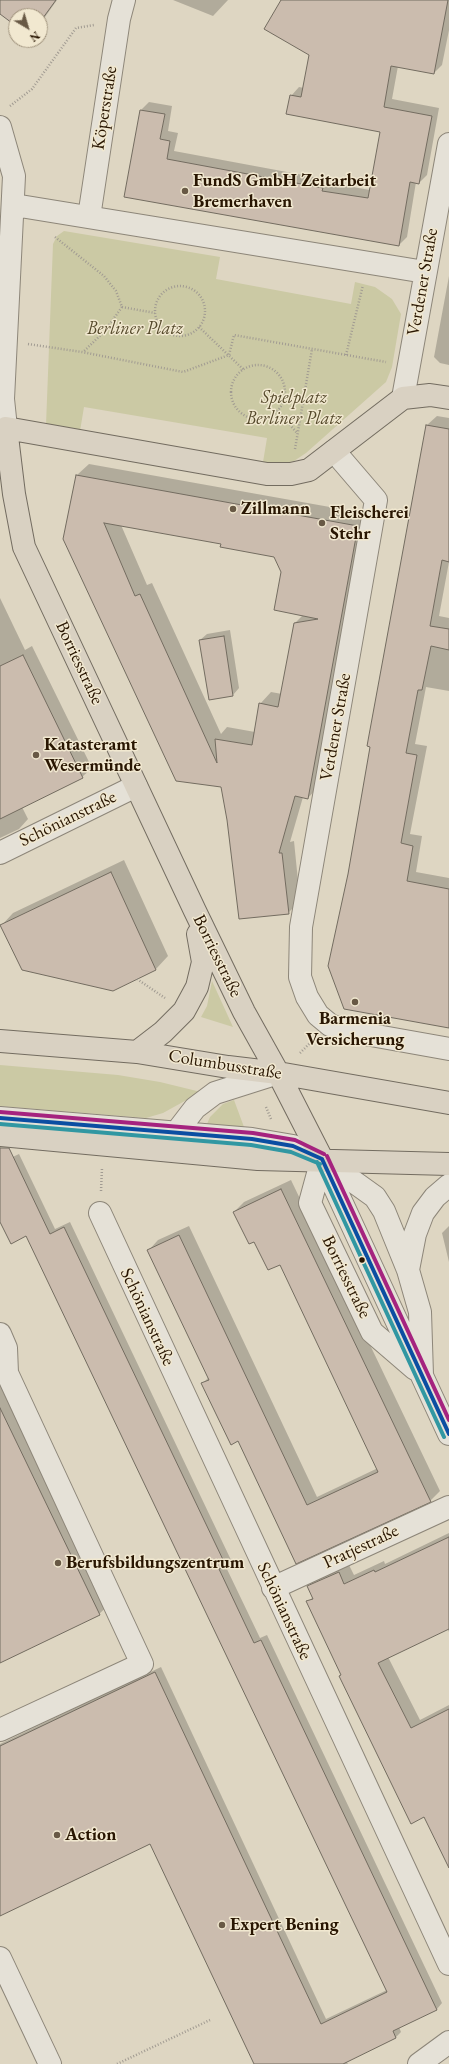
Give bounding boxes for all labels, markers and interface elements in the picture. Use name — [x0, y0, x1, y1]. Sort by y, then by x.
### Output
north arrow — [8, 8, 48, 48]
text: N — [27, 28, 43, 45]
street label: Köperstraße — [88, 65, 122, 151]
place label: FundS GmbH Zeitarbeit Bremerhaven — [193, 170, 376, 212]
marker: FundS GmbH Zeitarbeit Bremerhaven — [180, 186, 190, 196]
street label: Verdener Straße — [403, 227, 443, 337]
park label: Berliner Platz — [87, 318, 183, 340]
park label: Spielplatz Berliner Platz — [246, 387, 342, 430]
place label: Zillmann — [241, 498, 310, 520]
place label: Fleischerei Stehr — [330, 502, 409, 544]
marker: Zillmann — [228, 504, 238, 514]
marker: Fleischerei Stehr — [317, 518, 327, 528]
street label: Borriesstraße — [50, 618, 108, 708]
street label: Verdener Straße — [316, 672, 356, 782]
place label: Katasteramt Wesermünde — [44, 734, 141, 776]
marker: Katasteramt Wesermünde — [31, 750, 41, 760]
street label: Schönianstraße — [16, 786, 120, 852]
street label: Borriesstraße — [188, 911, 246, 1001]
marker: Barmenia Versicherung — [350, 997, 360, 1007]
place label: Barmenia Versicherung — [306, 1008, 404, 1050]
street label: Columbusstraße — [167, 1045, 283, 1085]
street label: Borriesstraße — [317, 1232, 375, 1322]
unlabelled marker — [357, 1255, 367, 1265]
street label: Schönianstraße — [115, 1265, 179, 1369]
street label: Pratjestraße — [320, 1520, 402, 1574]
place label: Berufsbildungszentrum — [66, 1552, 244, 1574]
marker: Berufsbildungszentrum — [53, 1558, 63, 1568]
street label: Schönianstraße — [252, 1559, 316, 1663]
place label: Action — [65, 1824, 116, 1846]
marker: Action — [52, 1830, 62, 1840]
place label: Expert Bening — [230, 1914, 339, 1936]
marker: Expert Bening — [217, 1920, 227, 1930]

